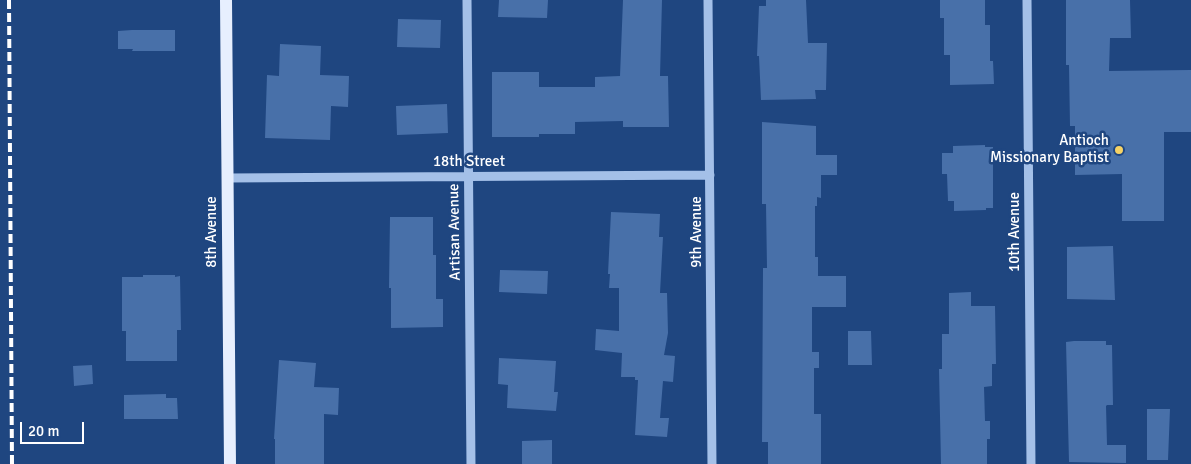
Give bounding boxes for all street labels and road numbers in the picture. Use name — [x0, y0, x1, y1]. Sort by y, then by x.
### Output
street label: 18th Street — [433, 153, 505, 171]
street label: Artisan Avenue — [445, 183, 465, 281]
street label: 10th Avenue — [1006, 192, 1024, 272]
street label: 8th Avenue — [203, 196, 221, 268]
street label: 9th Avenue — [688, 196, 706, 268]

